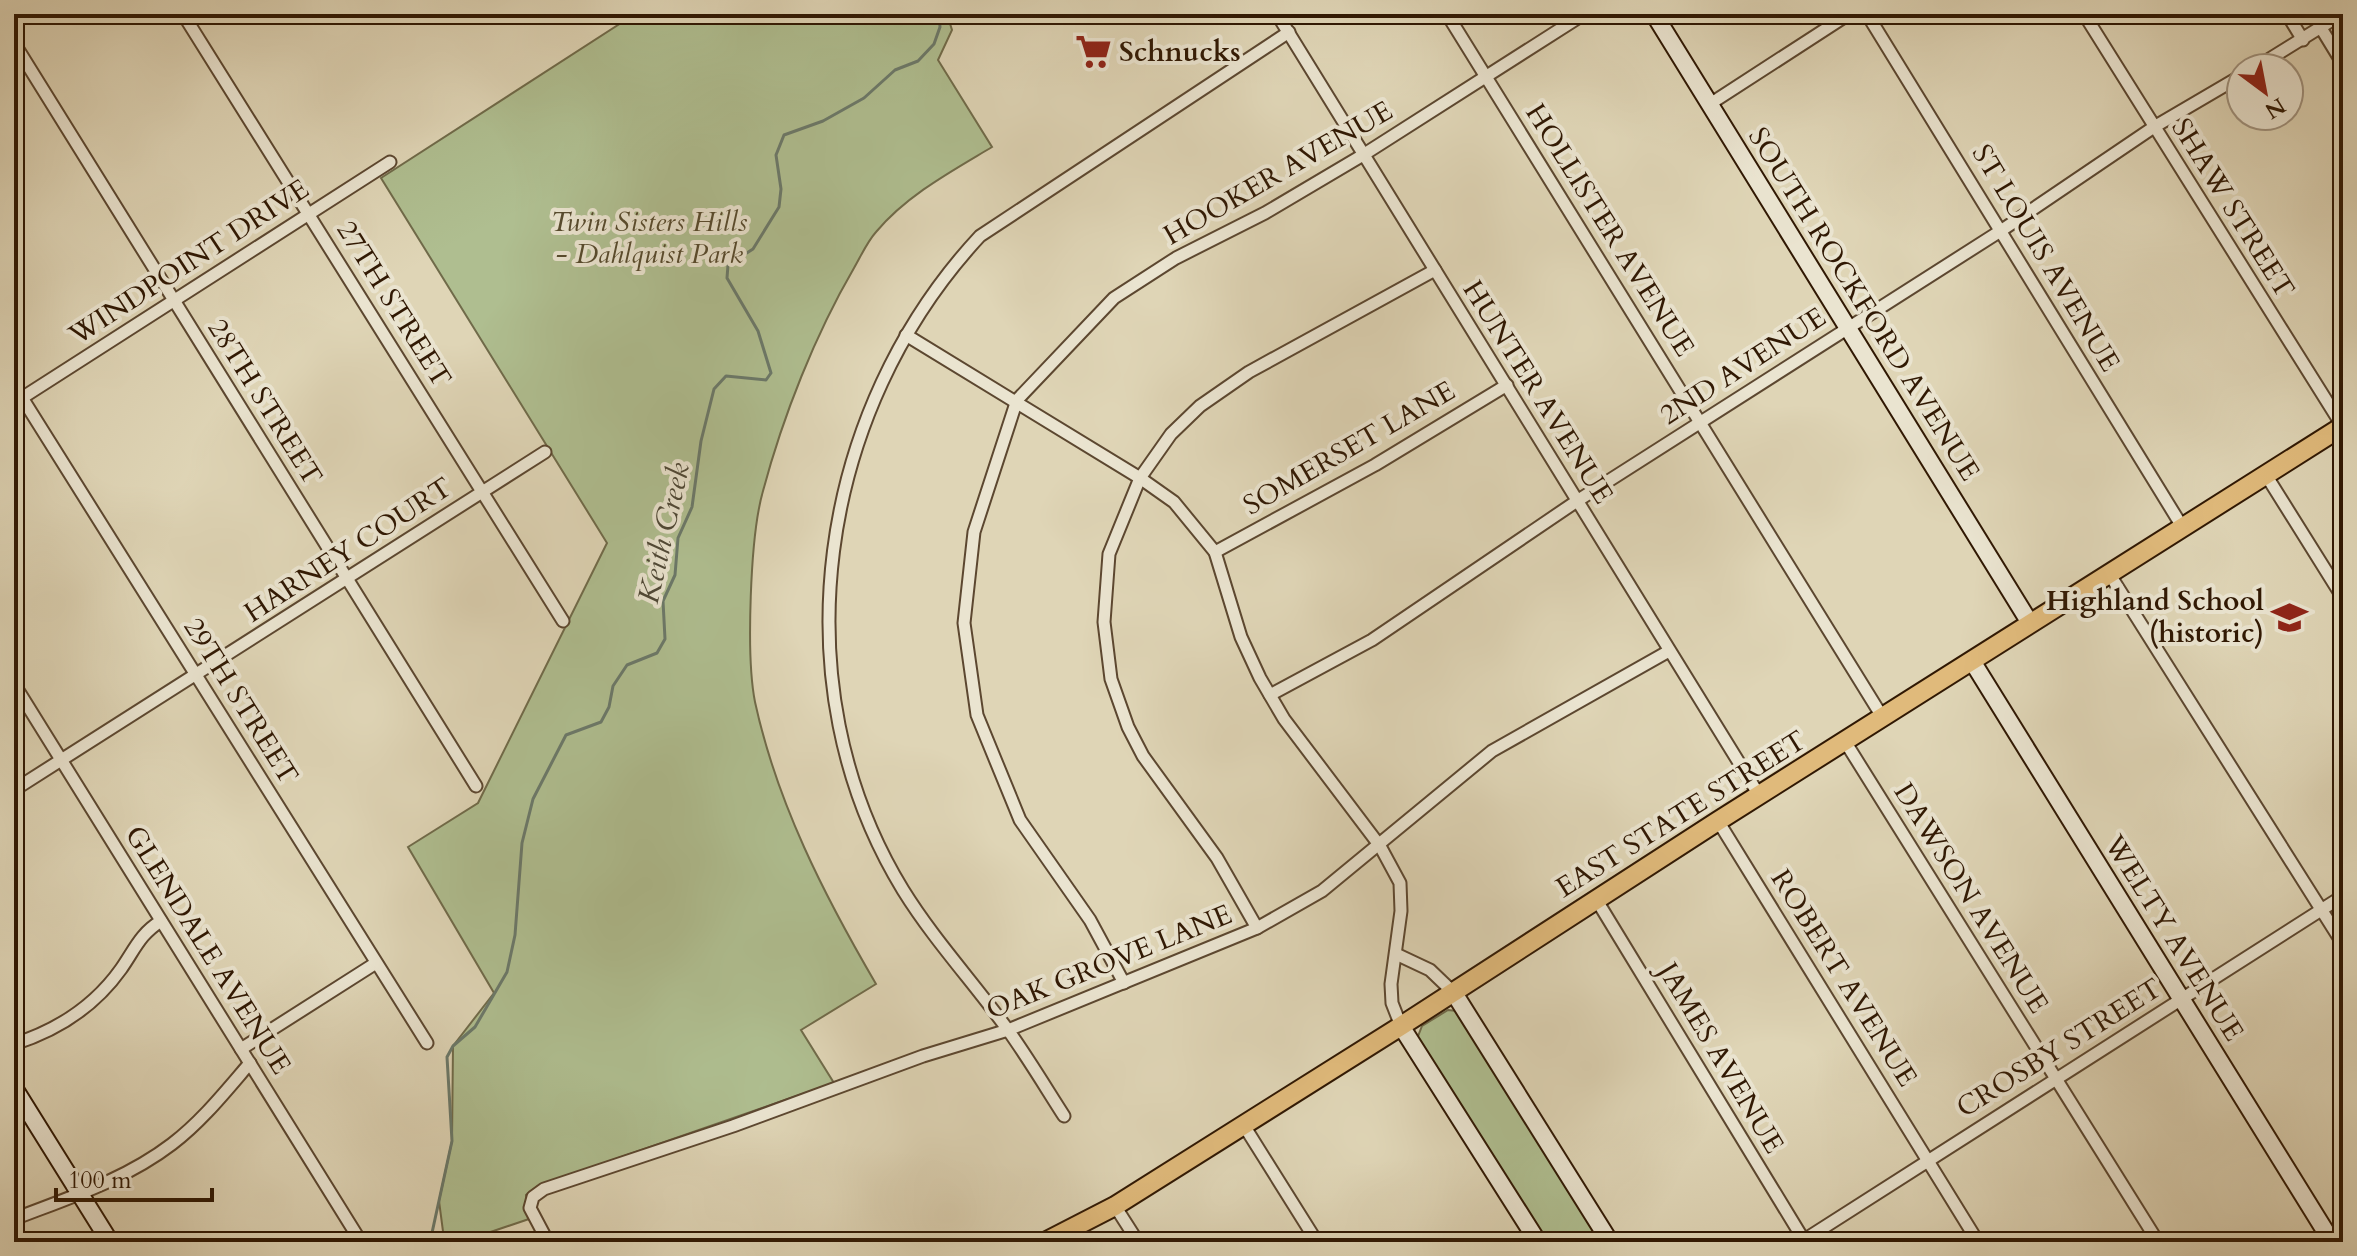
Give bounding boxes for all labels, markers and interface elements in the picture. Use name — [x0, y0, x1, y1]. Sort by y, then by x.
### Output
supermarket icon: Schnucks — [1074, 33, 1112, 71]
place label: Schnucks — [1119, 33, 1241, 71]
north arrow — [2225, 52, 2305, 132]
text: N — [2259, 90, 2291, 126]
street label: HOOKER AVENUE — [1156, 92, 1400, 254]
street label: HOLLISTER AVENUE — [1517, 96, 1703, 364]
street label: SHAW STREET — [2163, 111, 2303, 305]
street label: SOUTH ROCKFORD AVENUE — [1739, 120, 1989, 488]
street label: ST LOUIS AVENUE — [1963, 137, 2129, 379]
street label: WINDPOINT DRIVE — [61, 170, 316, 354]
park label: Twin Sisters Hills - Dahlquist Park — [551, 203, 748, 273]
street label: 27TH STREET — [328, 214, 460, 394]
street label: HUNTER AVENUE — [1454, 273, 1622, 511]
street label: 2ND AVENUE — [1653, 298, 1833, 434]
street label: 28TH STREET — [199, 312, 331, 492]
street label: SOMERSET LANE — [1236, 372, 1462, 524]
water label: Keith Creek — [628, 458, 700, 607]
street label: HARNEY COURT — [237, 469, 459, 631]
place label: Highland School (historic) — [2046, 582, 2264, 652]
school or university icon: Highland School (historic) — [2271, 598, 2309, 636]
street label: 29TH STREET — [175, 611, 307, 791]
street label: EAST STATE STREET — [1549, 722, 1813, 906]
street label: DAWSON AVENUE — [1885, 776, 2057, 1020]
street label: GLENDALE AVENUE — [116, 818, 300, 1082]
street label: WELTY AVENUE — [2095, 827, 2253, 1048]
street label: ROBERT AVENUE — [1762, 862, 1926, 1094]
street label: OAK GROVE LANE — [981, 895, 1237, 1029]
street label: JAMES AVENUE — [1647, 952, 1793, 1161]
street label: CROSBY STREET — [1949, 969, 2169, 1127]
scale bar — [56, 1152, 212, 1202]
text: 100 m — [68, 1164, 132, 1197]

